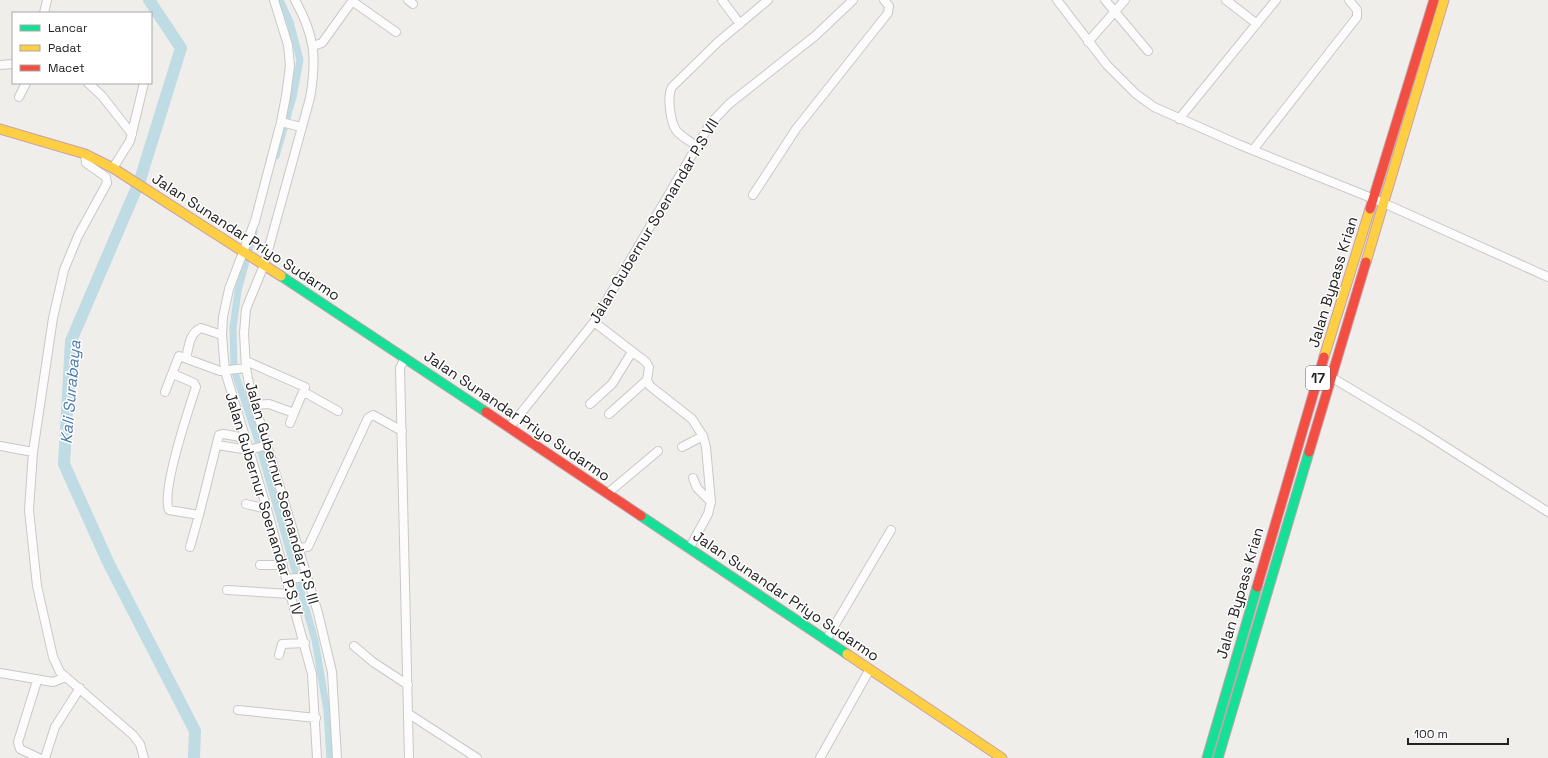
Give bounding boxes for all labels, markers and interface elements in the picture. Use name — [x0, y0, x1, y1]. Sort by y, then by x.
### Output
legend — [12, 12, 152, 84]
text: Lancar — [48, 20, 88, 36]
text: Padat — [48, 40, 82, 56]
text: Macet — [48, 60, 85, 76]
street label: Jalan Gubernur Soenandar P.S VII — [585, 115, 723, 327]
street label: Jalan Sunandar Priyo Sudarmo — [149, 168, 344, 305]
street label: Jalan Bypass Krian — [1304, 214, 1361, 350]
water label: Kali Surabaya — [56, 339, 86, 445]
street label: Jalan Sunandar Priyo Sudarmo — [420, 346, 614, 485]
road number: 17 — [1306, 366, 1330, 390]
street label: Jalan Gubernur Soenandar P.S III — [242, 379, 323, 606]
street label: Jalan Gubernur Soenandar P.S IV — [221, 390, 308, 618]
street label: Jalan Bypass Krian — [1212, 525, 1267, 661]
street label: Jalan Sunandar Priyo Sudarmo — [689, 526, 883, 665]
scale bar — [1408, 720, 1508, 746]
text: 100 m — [1414, 726, 1448, 742]

